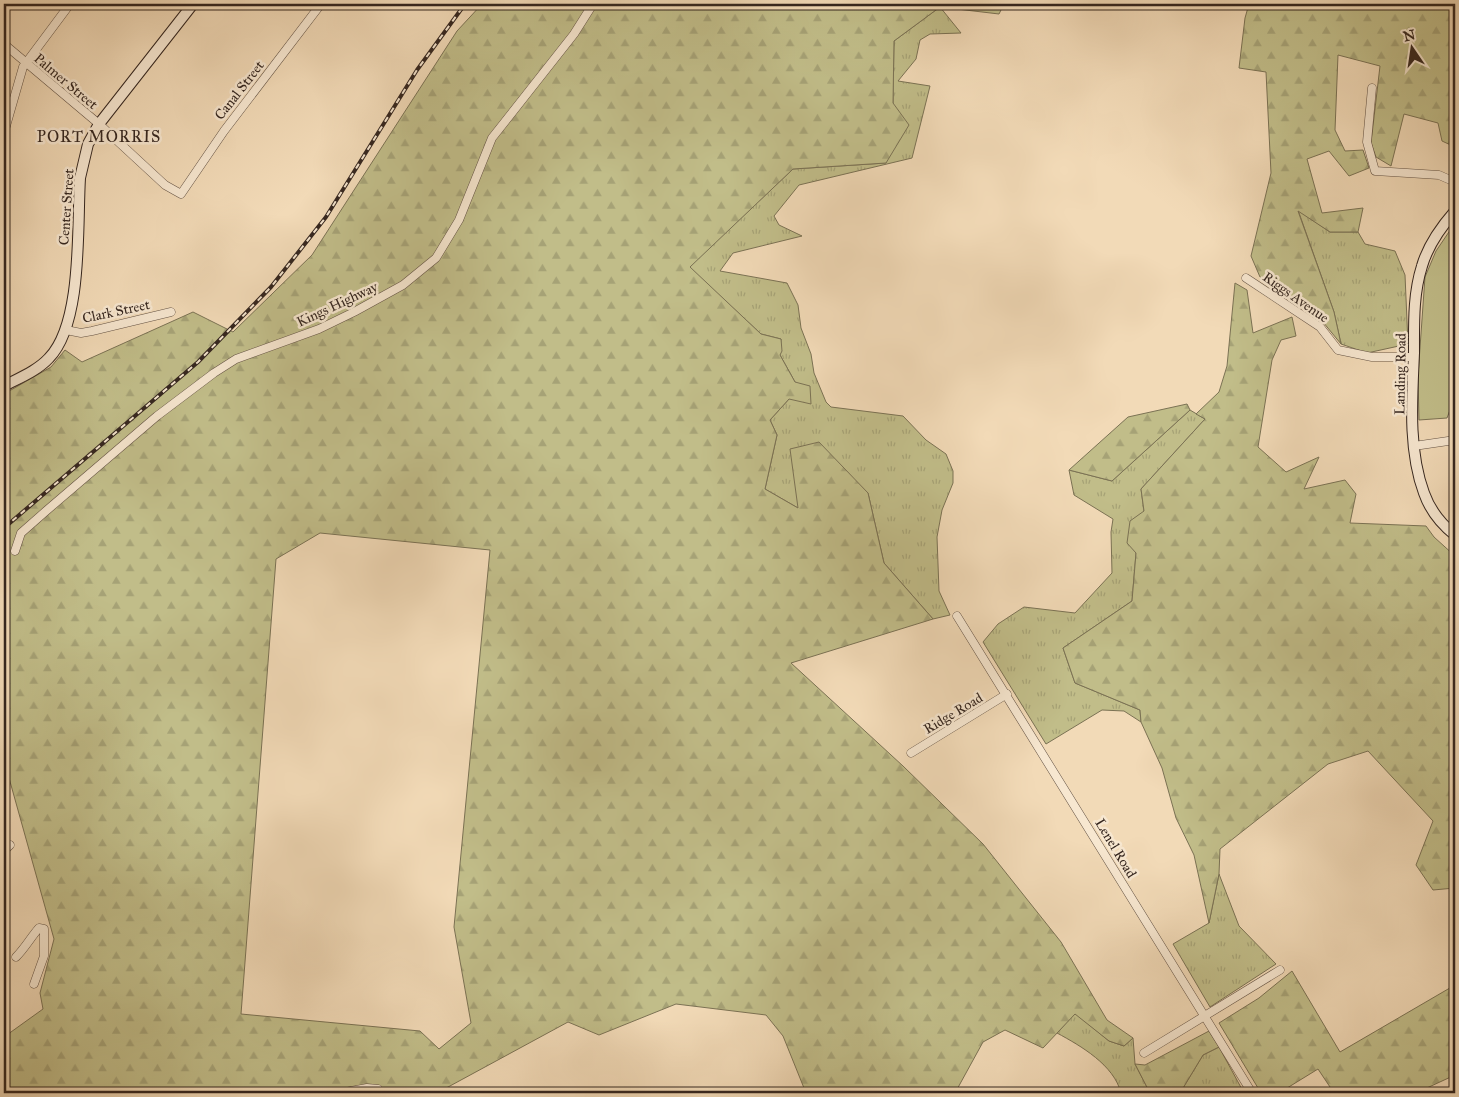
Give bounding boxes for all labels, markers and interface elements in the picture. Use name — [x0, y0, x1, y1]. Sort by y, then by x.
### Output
north arrow — [1386, 22, 1436, 72]
text: N — [1401, 26, 1417, 45]
street label: Palmer Street — [30, 50, 101, 113]
street label: Canal Street — [211, 57, 268, 123]
district label: PORT MORRIS — [37, 127, 161, 146]
street label: Center Street — [55, 168, 78, 246]
street label: Riggs Avenue — [1259, 268, 1332, 327]
street label: Kings Highway — [294, 278, 381, 331]
street label: Clark Street — [81, 296, 152, 327]
street label: Landing Road — [1391, 333, 1410, 415]
street label: Ridge Road — [921, 689, 986, 738]
street label: Lenel Road — [1091, 815, 1140, 881]

